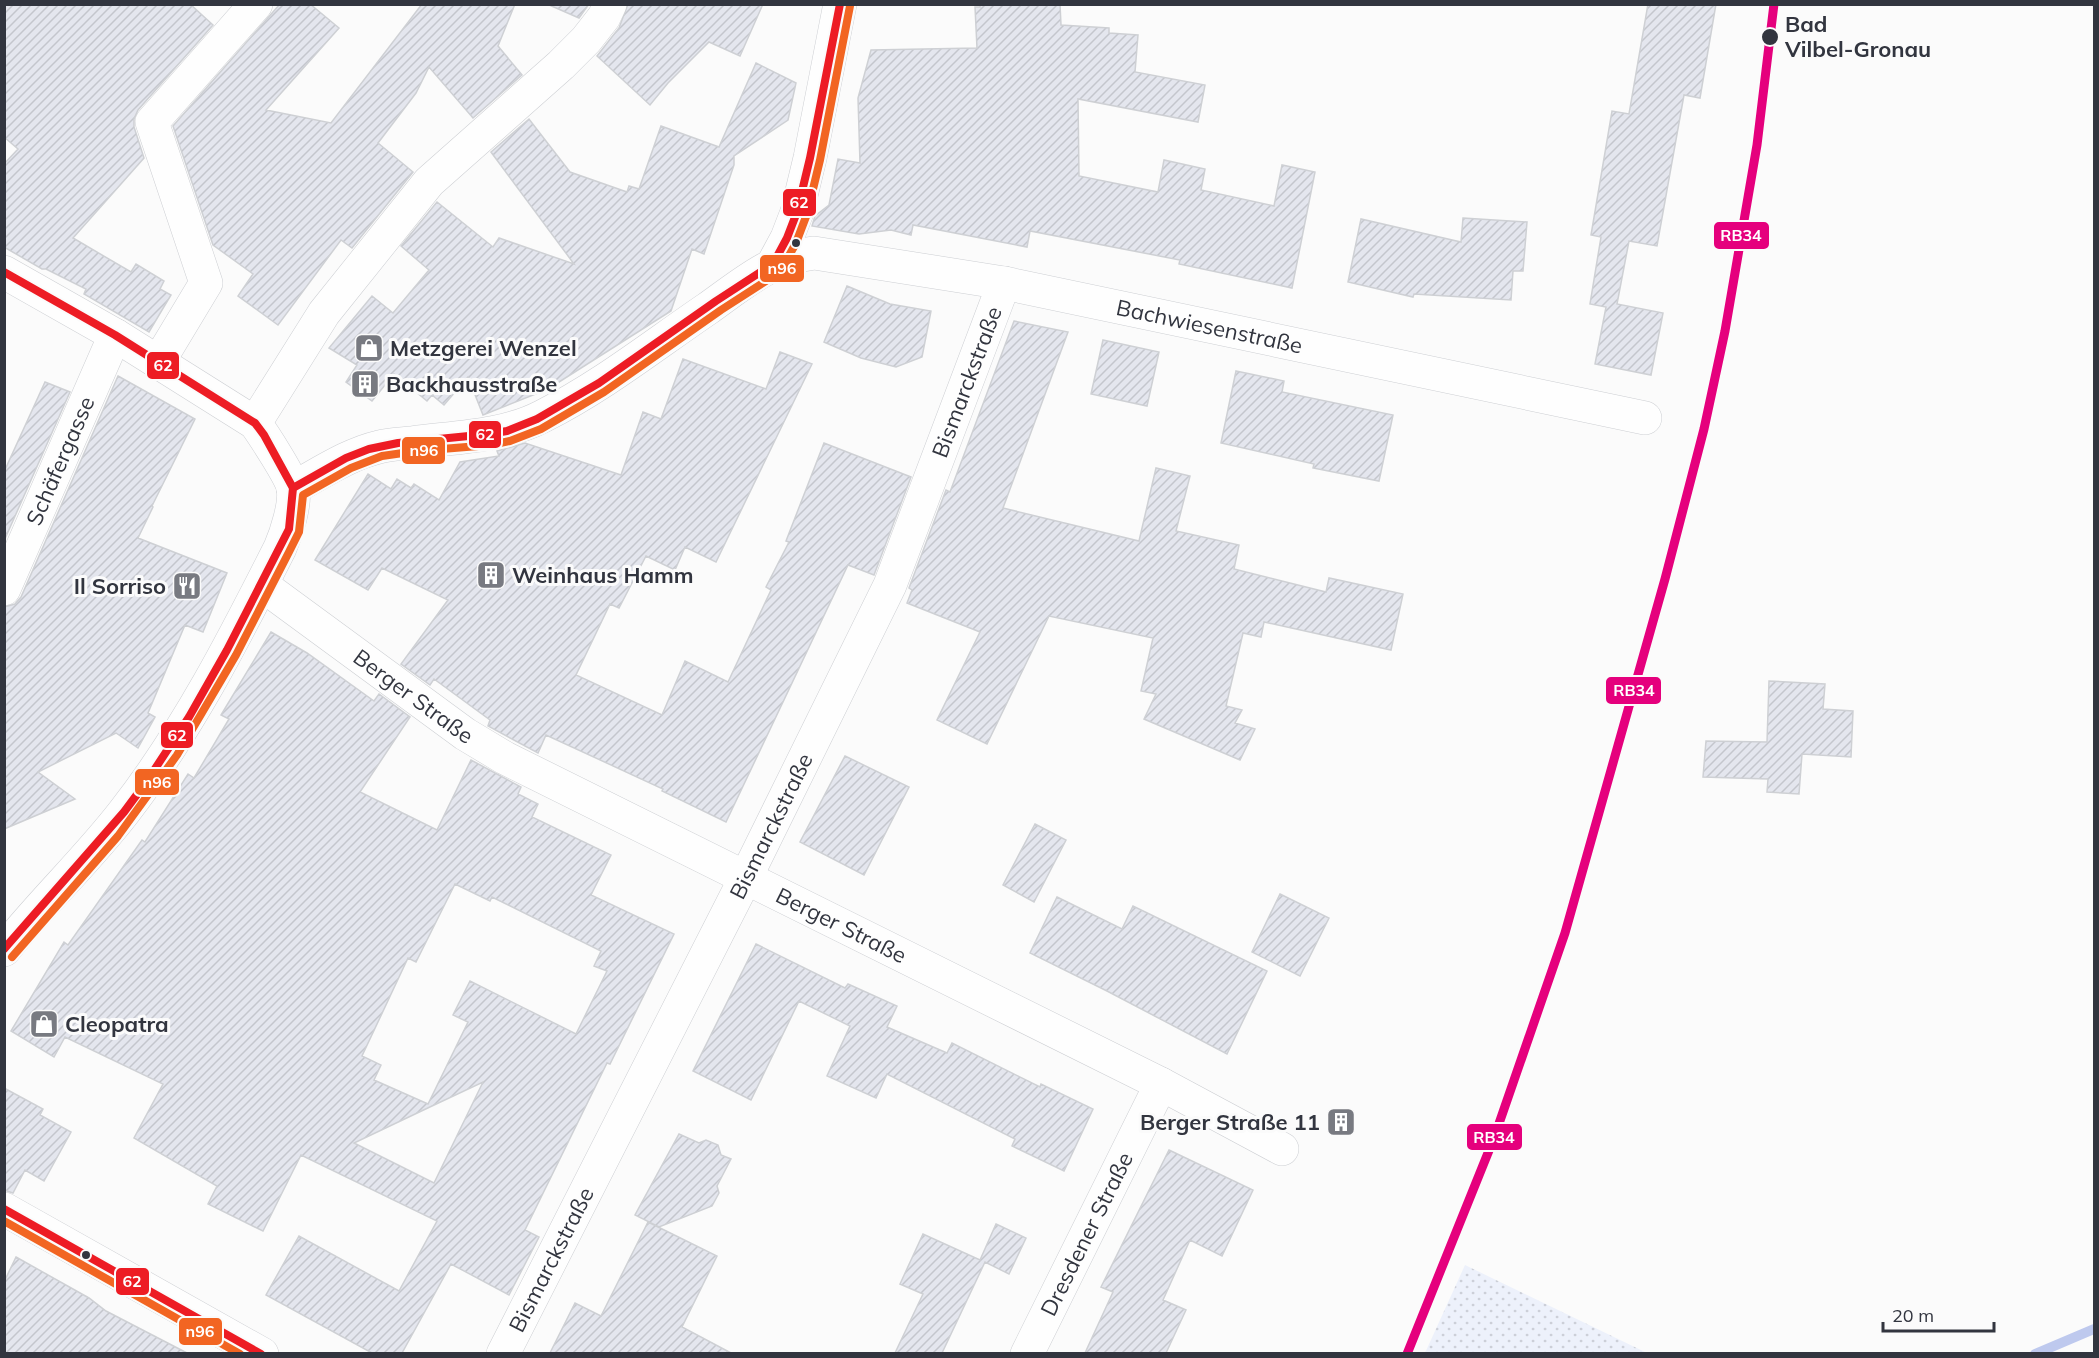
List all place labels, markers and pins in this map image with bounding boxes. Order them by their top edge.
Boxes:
place label: Bad Vilbel-Gronau [1784,10,1931,63]
marker: Bad Vilbel-Gronau [1760,27,1780,47]
unlabelled marker [790,237,802,249]
shop icon: Metzgerei Wenzel [353,332,385,364]
place label: Metzgerei Wenzel [390,334,577,362]
building icon: Backhausstraße [349,368,381,400]
place label: Backhausstraße [386,370,557,398]
building icon: Weinhaus Hamm [475,559,507,591]
place label: Weinhaus Hamm [512,561,694,589]
restaurant icon: Il Sorriso [171,570,203,602]
place label: Il Sorriso [74,572,166,600]
shop icon: Cleopatra [28,1008,60,1040]
place label: Cleopatra [65,1010,169,1038]
building icon: Berger Straße 11 [1325,1106,1357,1138]
place label: Berger Straße 11 [1140,1108,1320,1136]
unlabelled marker [80,1249,92,1261]

